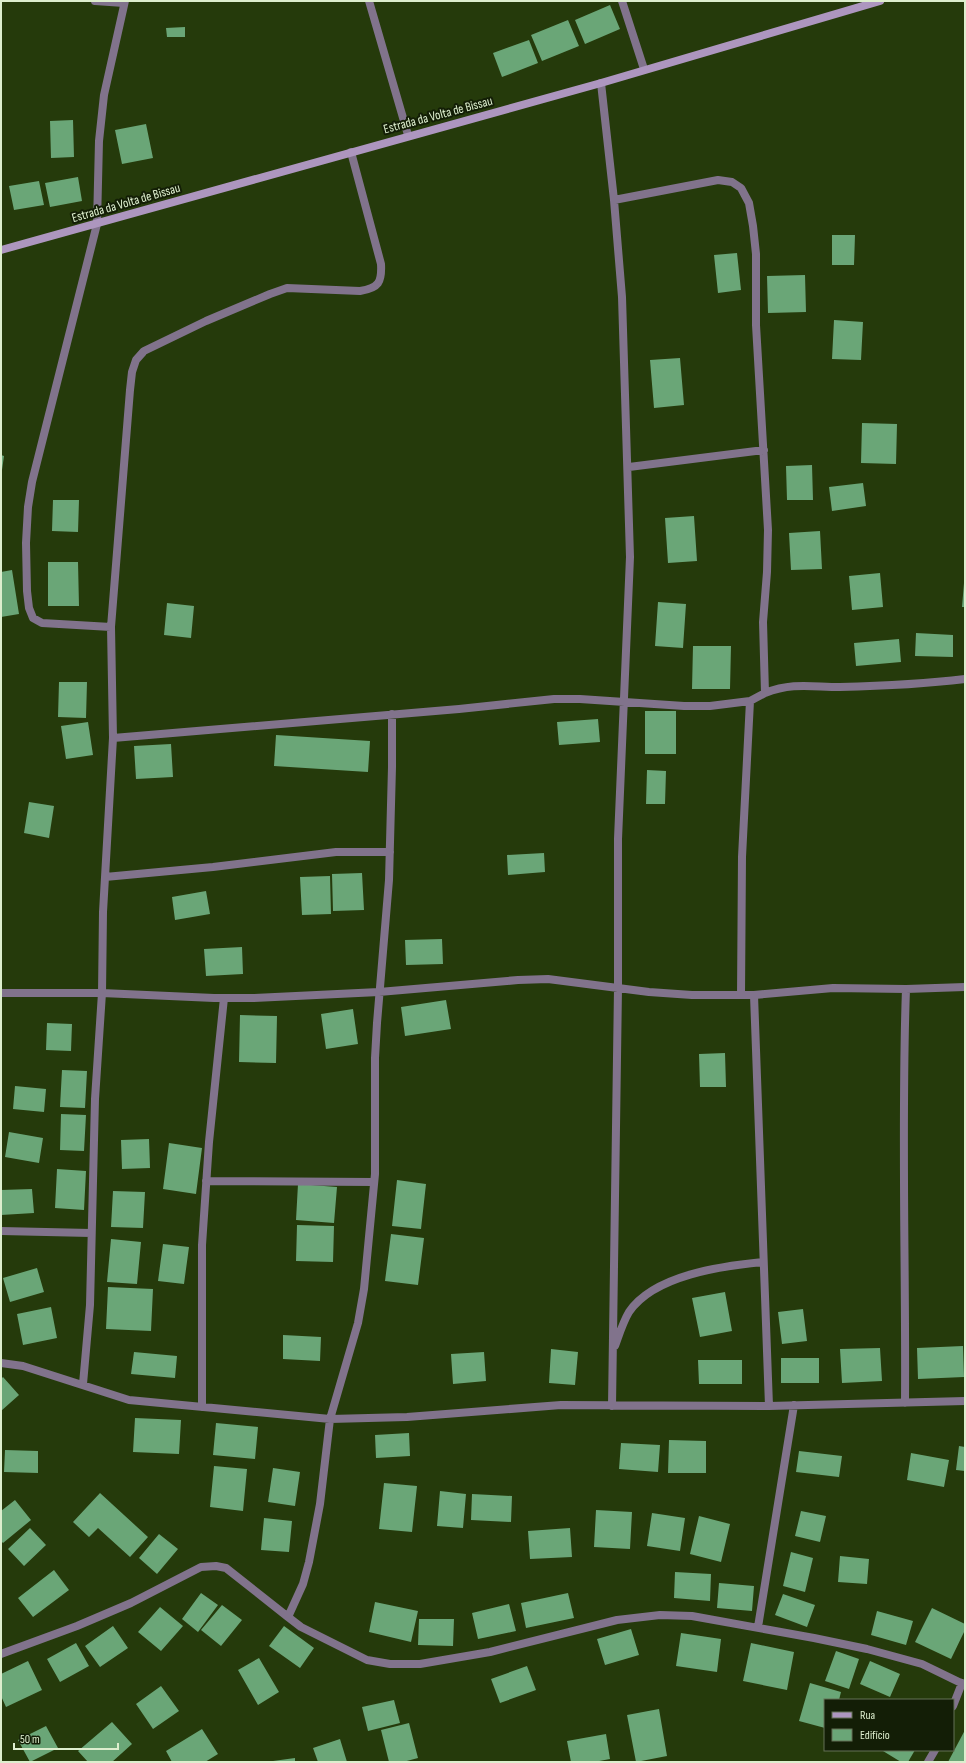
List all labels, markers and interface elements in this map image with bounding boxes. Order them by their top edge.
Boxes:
street label: Estrada da Volta de Bissau [382,93,494,137]
street label: Estrada da Volta de Bissau [70,180,182,226]
legend [824,1699,954,1751]
text: Rua [860,1708,876,1723]
scale bar [14,1725,118,1751]
text: Edifício [860,1728,890,1743]
text: 50 m [20,1732,40,1747]

